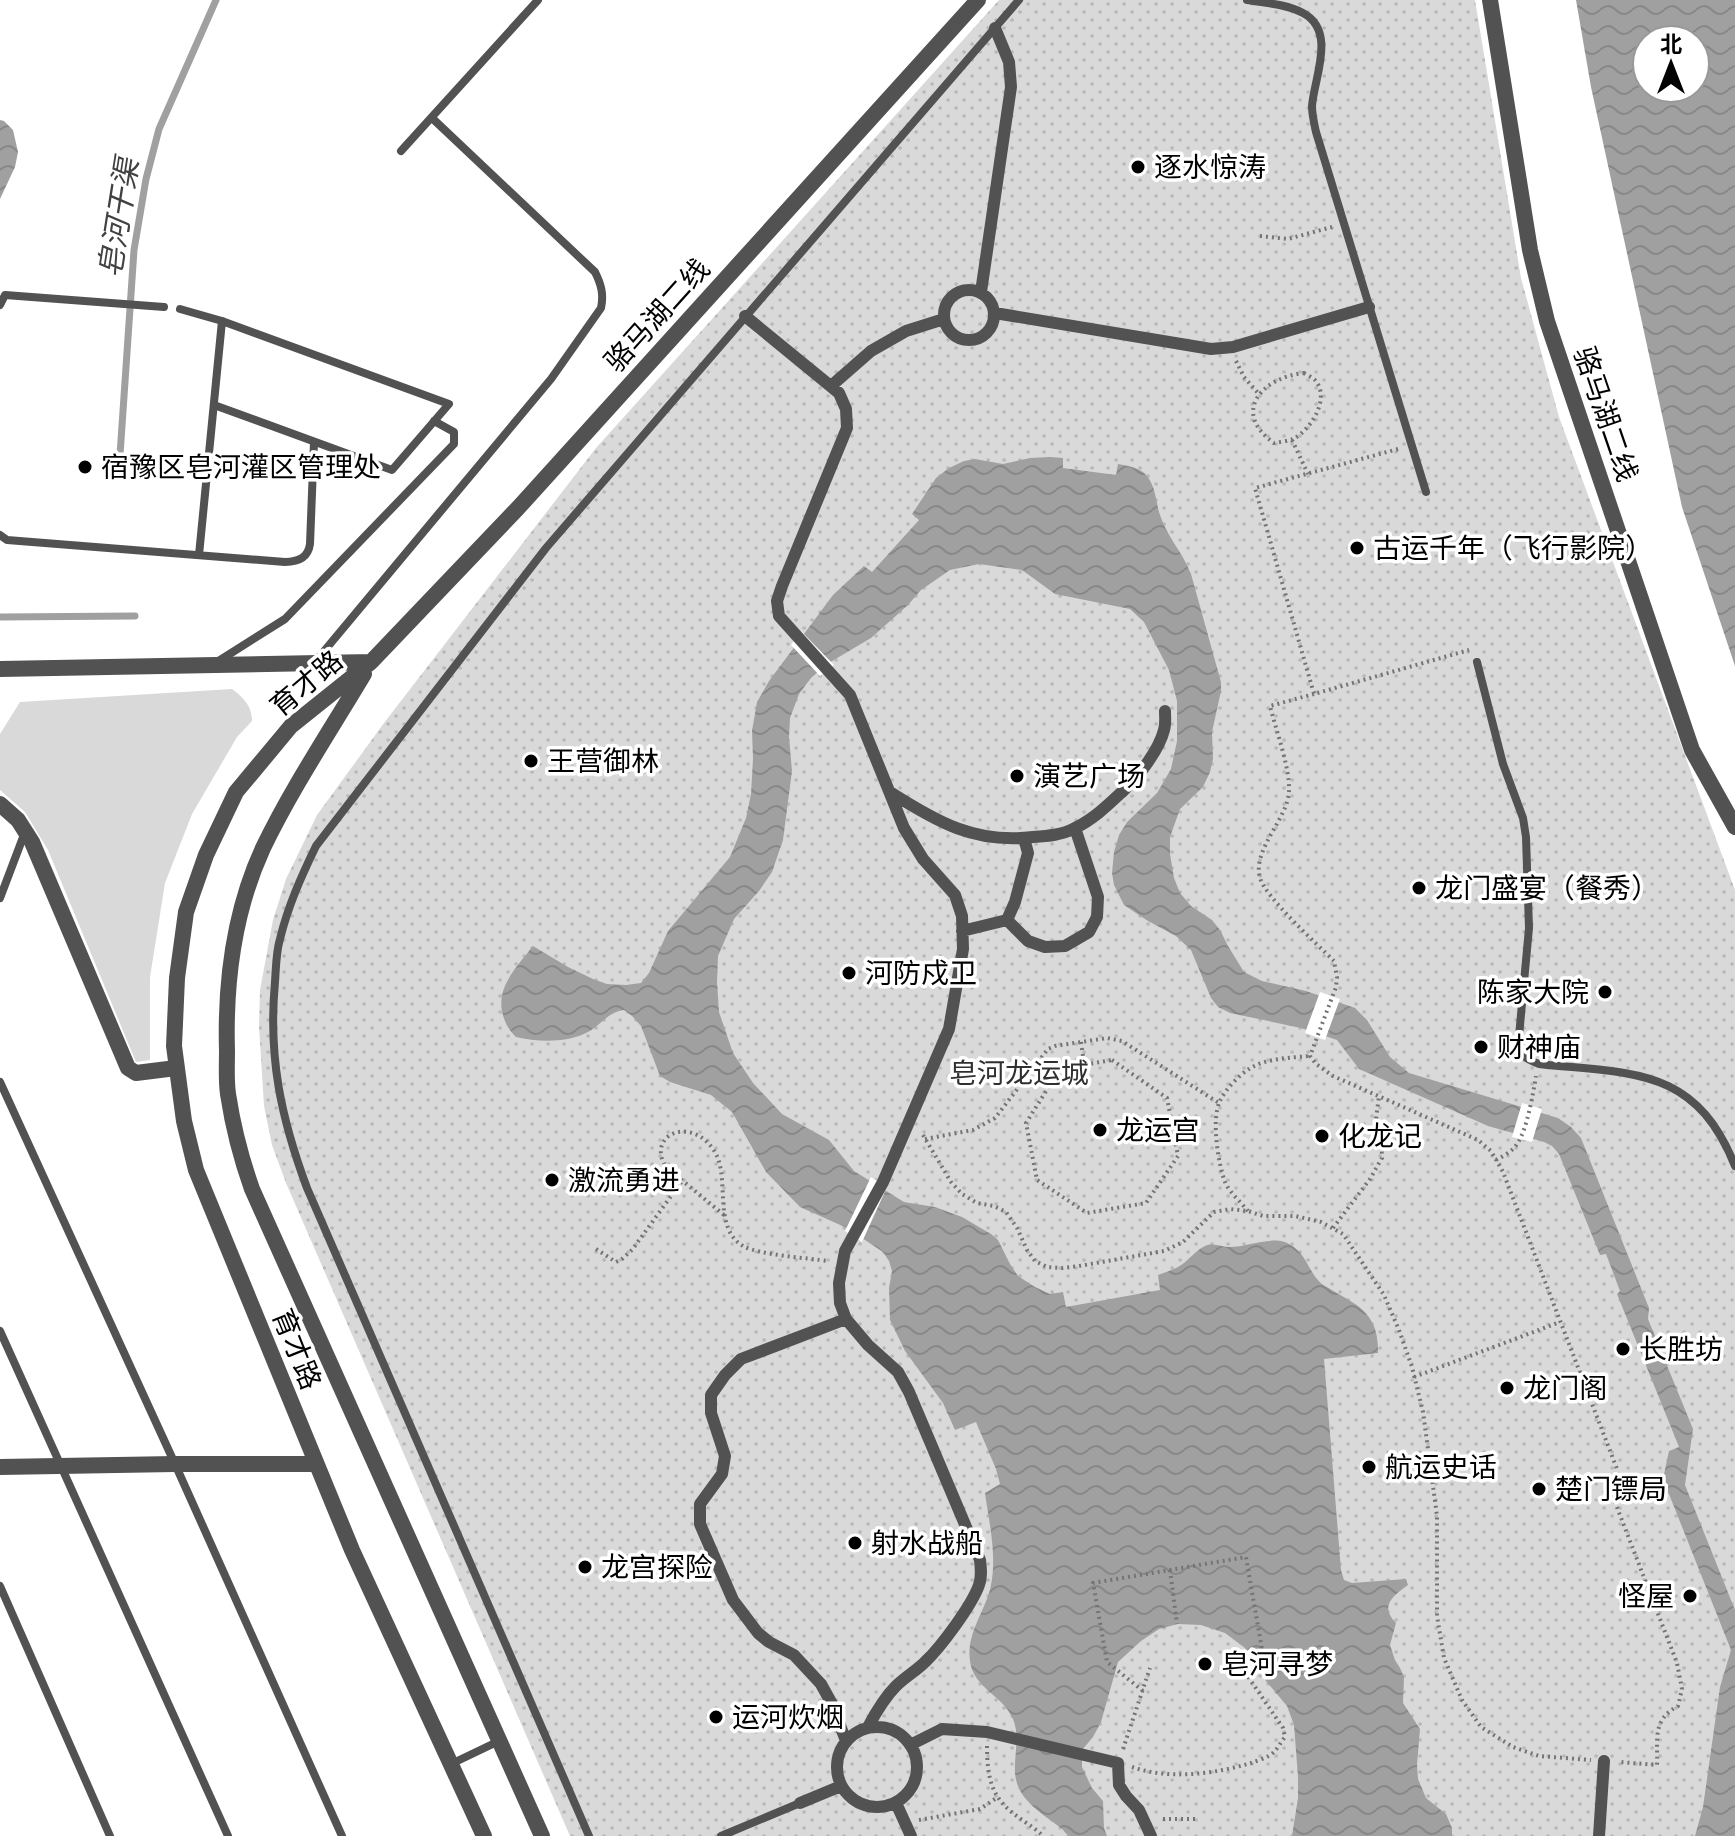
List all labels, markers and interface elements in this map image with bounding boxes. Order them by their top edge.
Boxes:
north arrow [1631,24,1711,104]
text: 北 [1660,30,1682,58]
place label: 逐水惊涛 [1154,148,1266,185]
water label: 皂河干渠 [89,152,147,280]
marker: 逐水惊涛 [1129,158,1147,176]
street label: 骆马湖二线 [596,250,717,379]
street label: 骆马湖二线 [1566,342,1647,486]
place label: 宿豫区皂河灌区管理处 [101,448,381,485]
marker: 宿豫区皂河灌区管理处 [76,458,94,476]
place label: 古运千年（飞行影院） [1373,529,1653,566]
marker: 古运千年（飞行影院） [1348,539,1366,557]
street label: 育才路 [262,641,350,724]
place label: 王营御林 [547,742,659,779]
marker: 王营御林 [522,752,540,770]
place label: 演艺广场 [1033,757,1145,794]
marker: 演艺广场 [1008,767,1026,785]
place label: 龙门盛宴（餐秀） [1435,869,1659,906]
marker: 龙门盛宴（餐秀） [1410,879,1428,897]
place label: 河防戍卫 [865,954,977,991]
marker: 河防戍卫 [840,964,858,982]
place label: 陈家大院 [1477,973,1589,1010]
marker: 陈家大院 [1596,983,1614,1001]
place label: 财神庙 [1497,1028,1581,1065]
marker: 财神庙 [1472,1038,1490,1056]
park label: 皂河龙运城 [949,1054,1089,1091]
place label: 龙运宫 [1116,1111,1200,1148]
place label: 化龙记 [1338,1117,1422,1154]
marker: 龙运宫 [1091,1121,1109,1139]
marker: 化龙记 [1313,1127,1331,1145]
place label: 激流勇进 [568,1161,680,1198]
marker: 激流勇进 [543,1171,561,1189]
street label: 育才路 [265,1303,330,1395]
place label: 长胜坊 [1639,1330,1723,1367]
marker: 长胜坊 [1614,1340,1632,1358]
place label: 龙门阁 [1523,1369,1607,1406]
marker: 龙门阁 [1498,1379,1516,1397]
place label: 航运史话 [1385,1448,1497,1485]
marker: 航运史话 [1360,1458,1378,1476]
place label: 楚门镖局 [1555,1470,1667,1507]
marker: 楚门镖局 [1530,1480,1548,1498]
place label: 射水战船 [871,1524,983,1561]
marker: 射水战船 [846,1534,864,1552]
place label: 龙宫探险 [601,1548,713,1585]
marker: 龙宫探险 [576,1558,594,1576]
place label: 怪屋 [1618,1577,1674,1614]
marker: 怪屋 [1681,1587,1699,1605]
place label: 皂河寻梦 [1221,1645,1333,1682]
marker: 皂河寻梦 [1196,1655,1214,1673]
place label: 运河炊烟 [732,1698,844,1735]
marker: 运河炊烟 [707,1708,725,1726]

